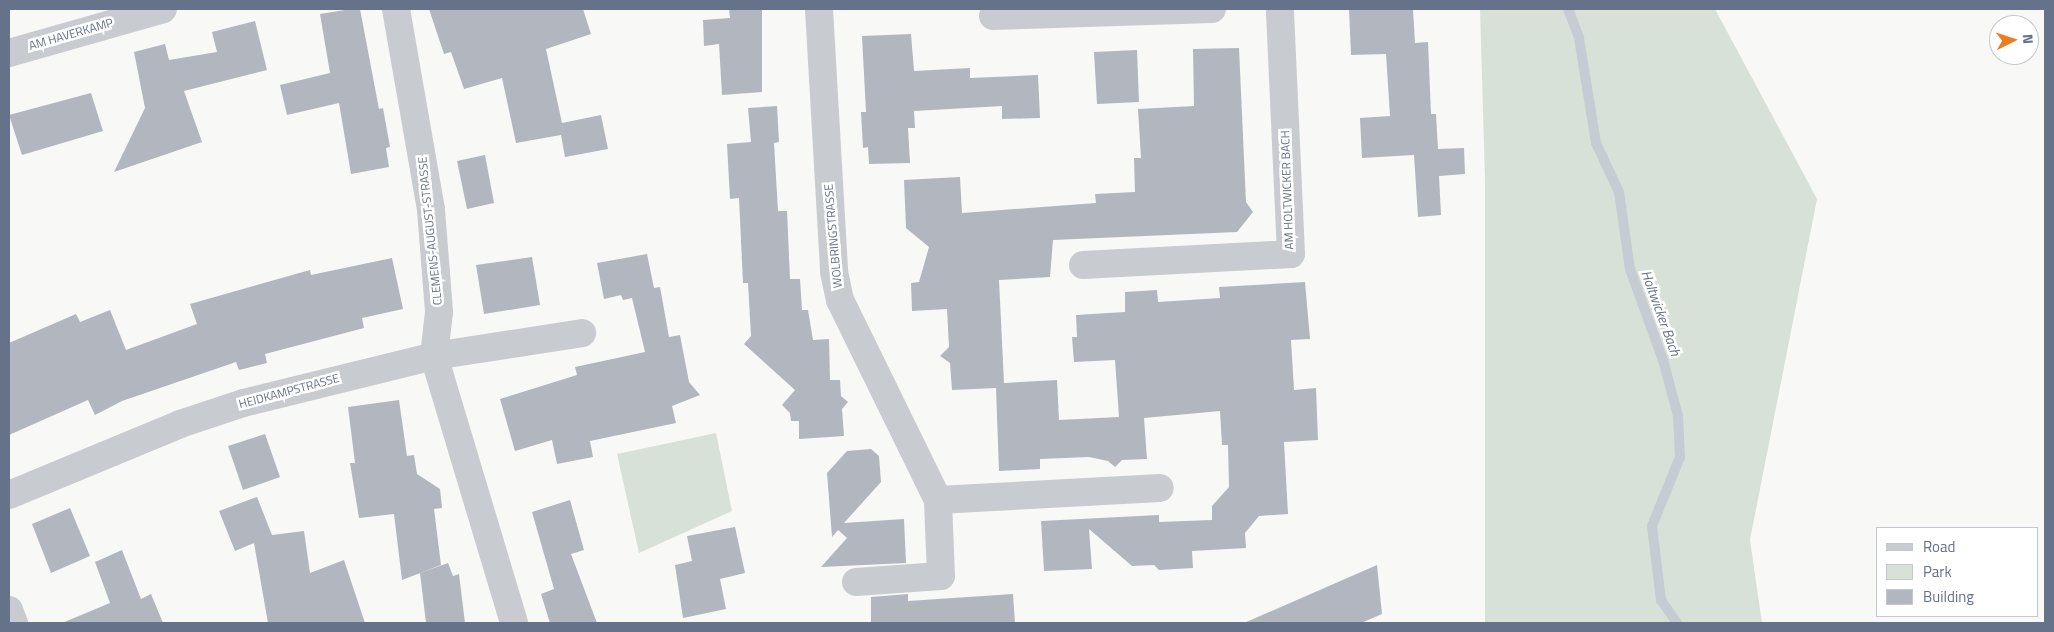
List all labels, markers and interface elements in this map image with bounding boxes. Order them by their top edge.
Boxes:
street label: AM HAVERKAMP [27,15,115,53]
north arrow [1989,15,2039,65]
text: N [2018,33,2039,45]
street label: AM HOLTWICKER BACH [1278,130,1296,250]
street label: CLEMENS-AUGUST-STRASSE [415,156,445,306]
street label: WOLBRINGSTRASSE [821,183,845,289]
water label: Holtwicker Bach [1638,268,1684,358]
street label: HEIDKAMPSTRASSE [237,371,341,411]
legend [1876,527,2039,617]
text: Road [1923,535,1955,558]
text: Park [1923,560,1952,583]
text: Building [1923,585,1974,608]

